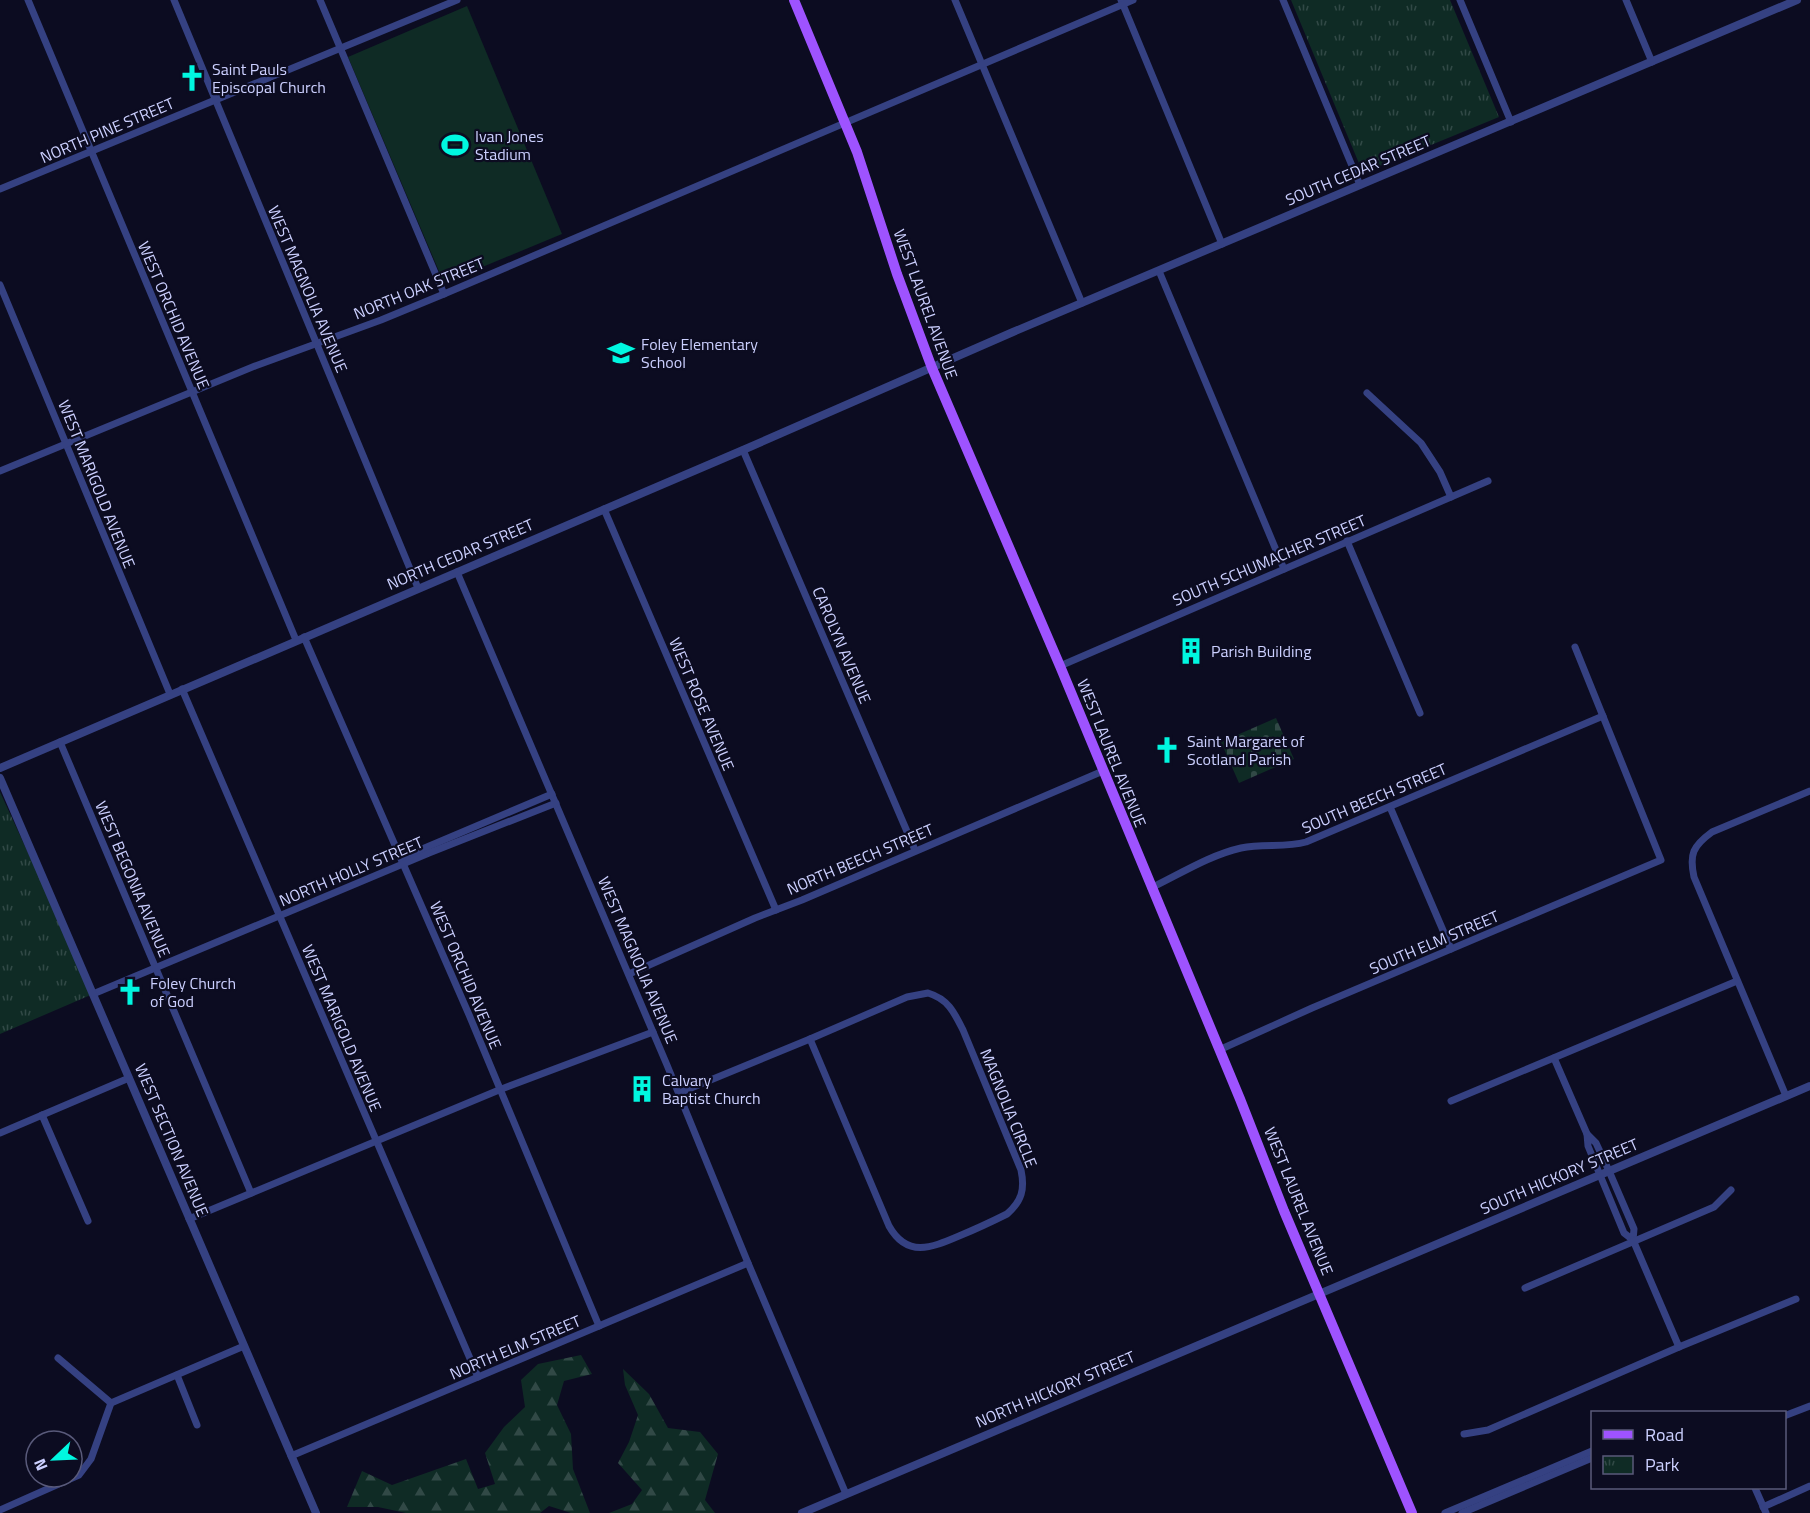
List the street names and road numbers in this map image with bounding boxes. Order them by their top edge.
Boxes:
street label: NORTH PINE STREET [36,91,178,169]
street label: SOUTH CEDAR STREET [1282,128,1435,212]
street label: WEST MAGNOLIA AVENUE [262,202,354,376]
street label: WEST LAUREL AVENUE [888,226,964,383]
street label: WEST ORCHID AVENUE [132,237,216,393]
street label: NORTH OAK STREET [350,251,489,325]
street label: WEST MARIGOLD AVENUE [52,396,142,572]
street label: SOUTH SCHUMACHER STREET [1168,508,1370,612]
street label: NORTH CEDAR STREET [383,512,538,596]
street label: CAROLYN AVENUE [807,583,878,707]
street label: WEST ROSE AVENUE [663,634,741,774]
street label: WEST LAUREL AVENUE [1071,675,1153,831]
street label: SOUTH BEECH STREET [1298,756,1451,839]
street label: WEST BEGONIA AVENUE [89,797,177,961]
street label: NORTH BEECH STREET [783,817,938,901]
street label: NORTH HOLLY STREET [275,830,427,912]
street label: WEST MAGNOLIA AVENUE [592,873,684,1047]
street label: WEST ORCHID AVENUE [424,897,508,1053]
street label: SOUTH ELM STREET [1365,904,1503,980]
street label: WEST MARIGOLD AVENUE [296,941,388,1115]
street label: MAGNOLIA CIRCLE [974,1045,1044,1171]
street label: WEST SECTION AVENUE [129,1060,215,1220]
street label: WEST LAUREL AVENUE [1258,1123,1340,1279]
street label: SOUTH HICKORY STREET [1476,1132,1642,1220]
street label: NORTH ELM STREET [446,1308,585,1385]
street label: NORTH HICKORY STREET [971,1344,1139,1434]

